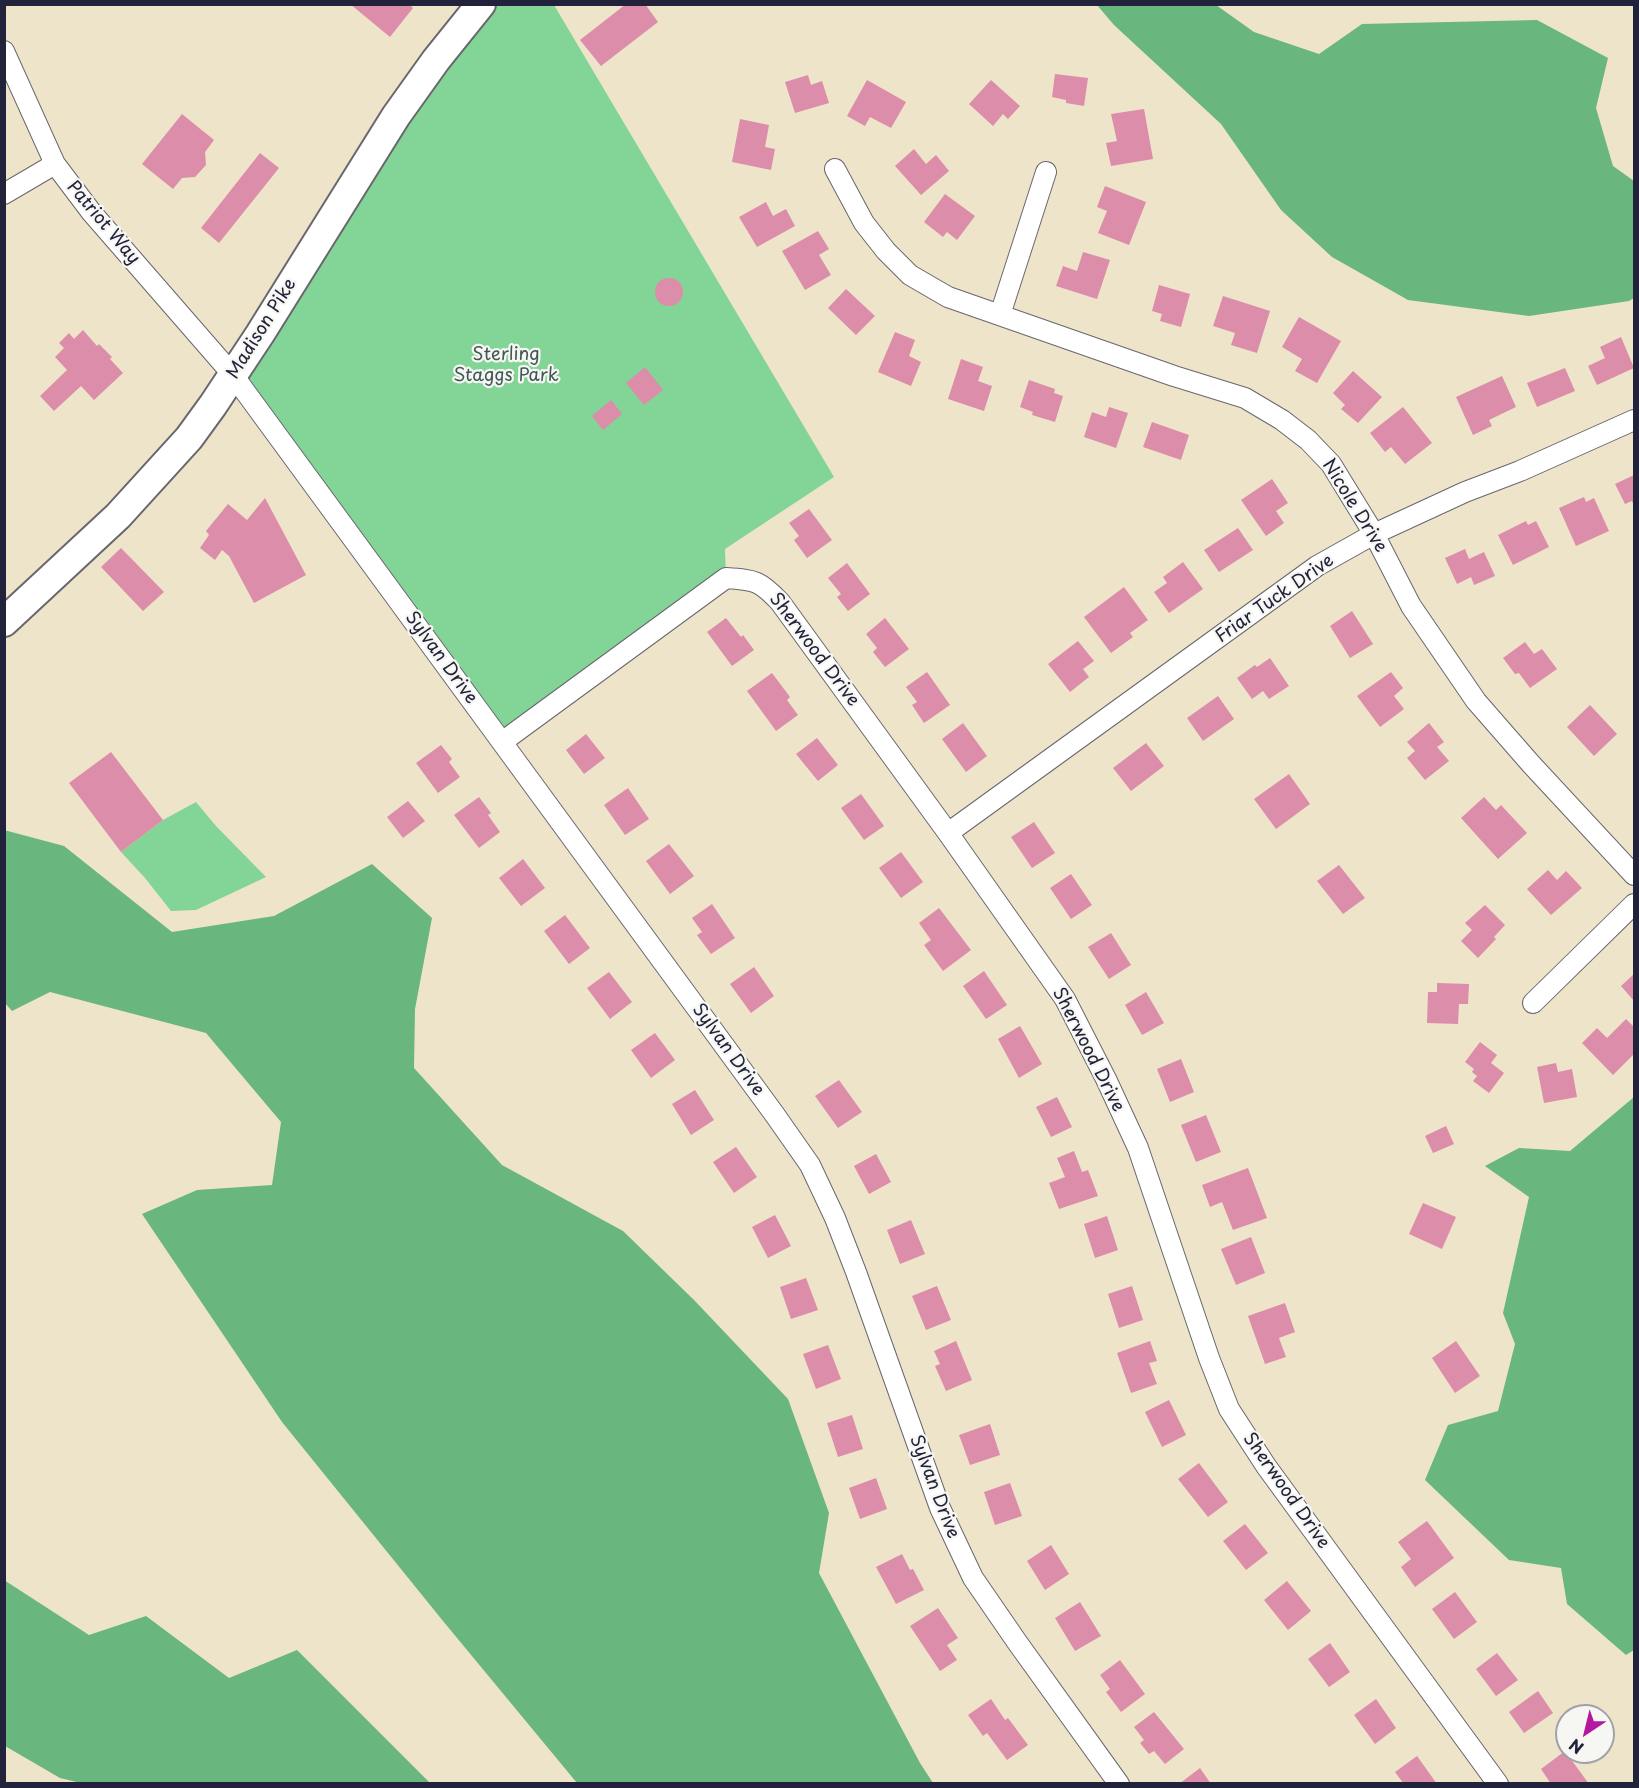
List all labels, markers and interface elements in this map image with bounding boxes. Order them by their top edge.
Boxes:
street label: Patriot Way [62,177,144,269]
street label: Madison Pike [223,275,301,383]
park label: Sterling Staggs Park [453,344,559,386]
street label: Nicole Drive [1317,455,1391,557]
street label: Friar Tuck Drive [1212,550,1338,648]
street label: Sherwood Drive [764,589,864,711]
street label: Sylvan Drive [400,608,482,708]
street label: Sherwood Drive [1047,984,1129,1116]
street label: Sylvan Drive [687,1000,769,1100]
street label: Sherwood Drive [1238,1429,1334,1553]
street label: Sylvan Drive [904,1432,964,1542]
north arrow [1555,1704,1615,1764]
text: N [1564,1734,1588,1761]

